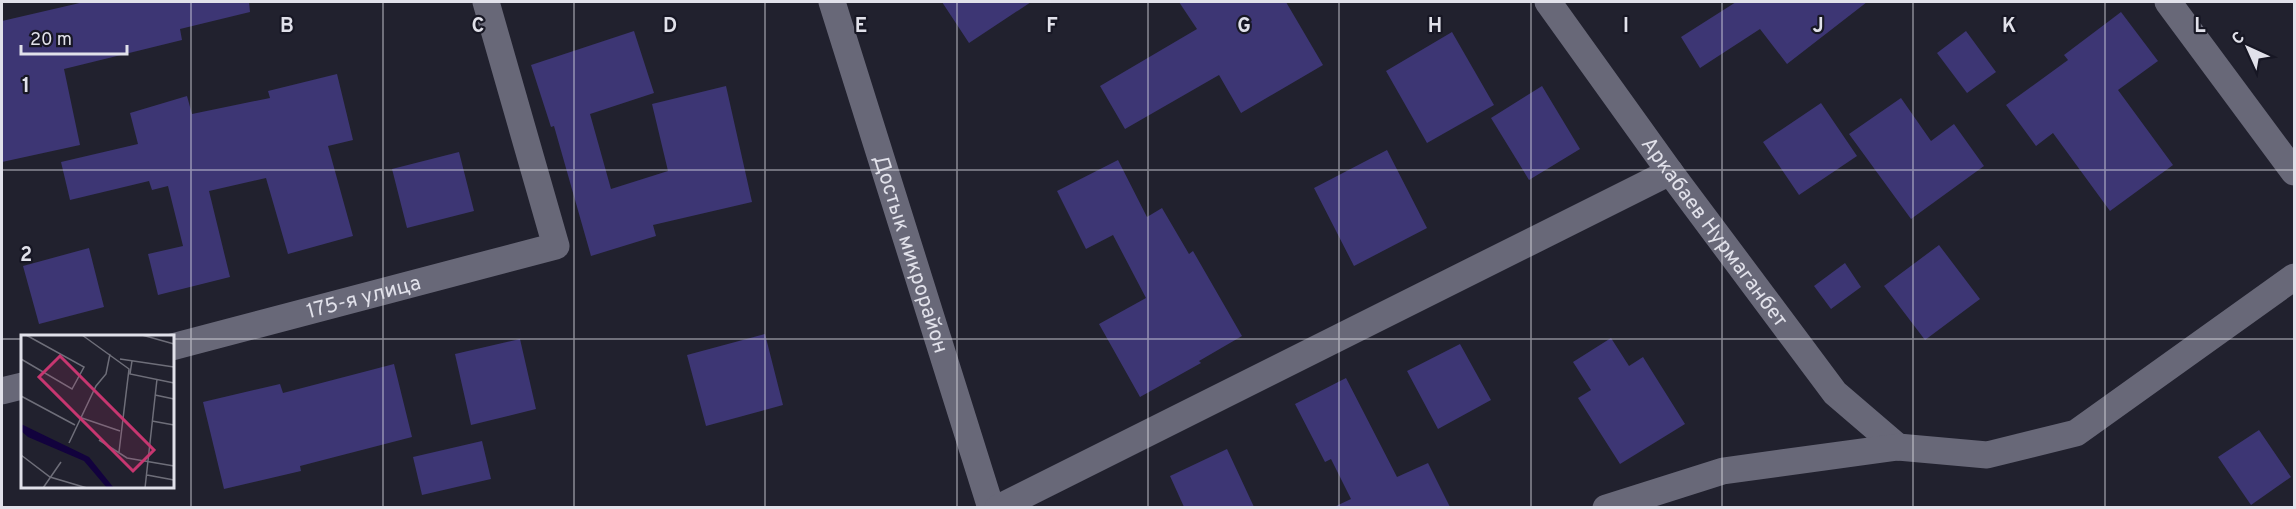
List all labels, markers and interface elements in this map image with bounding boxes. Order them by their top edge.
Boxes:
text: B [280,14,294,40]
text: C [472,14,484,40]
text: D [663,14,677,40]
text: E [855,14,867,40]
text: F [1046,14,1058,40]
text: G [1237,14,1251,40]
text: H [1428,14,1442,40]
text: I [1623,14,1629,40]
text: J [1812,14,1824,40]
text: K [2002,14,2016,40]
text: L [2194,14,2206,40]
scale bar [21,18,128,56]
north arrow [2218,18,2278,78]
text: С [2228,28,2249,49]
text: 20 m [30,29,72,52]
text: 1 [22,74,30,100]
street label: Аркабаев Нурмаганбет [1634,132,1793,333]
street label: Достык микрорайон [866,152,954,357]
text: 2 [20,243,32,269]
street label: 175-я улица [304,270,424,326]
inset map [21,335,174,488]

